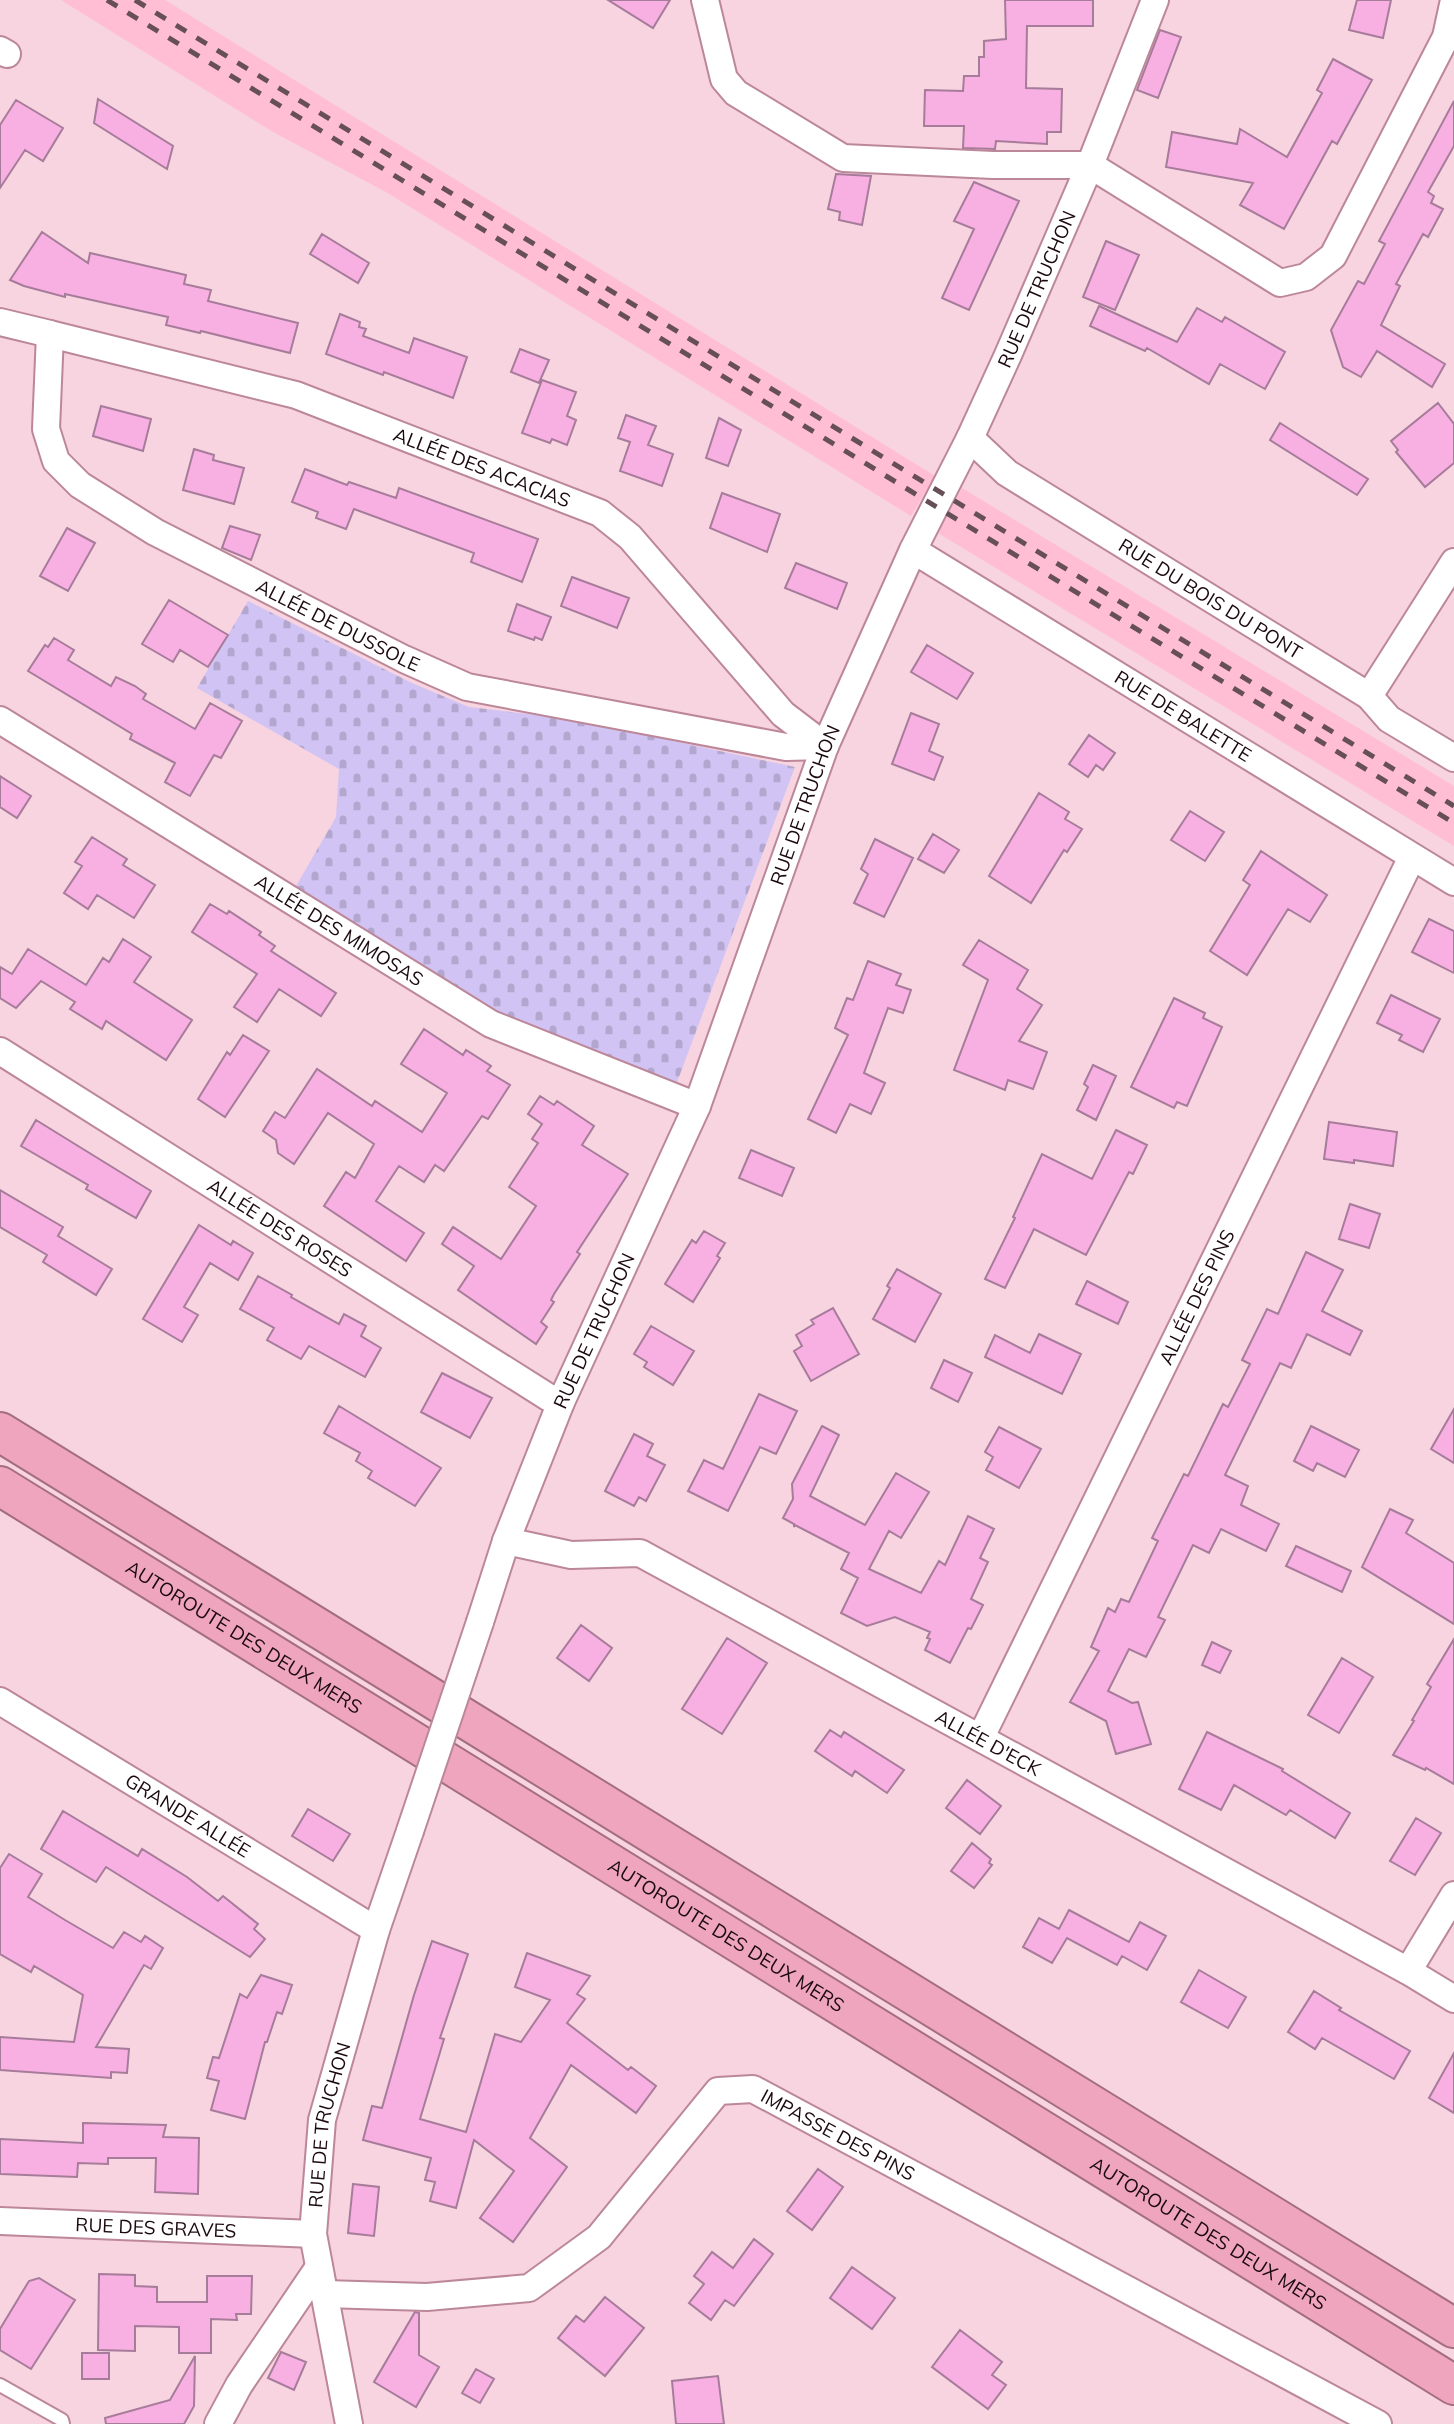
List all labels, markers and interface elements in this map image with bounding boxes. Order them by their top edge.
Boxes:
street label: RUE DE TRUCHON [992,207,1081,371]
street label: ALLÉE DES ACACIAS [390,422,574,512]
street label: RUE DU BOIS DU PONT [1114,533,1307,664]
street label: ALLÉE DE DUSSOLE [252,574,424,677]
street label: RUE DE BALETTE [1110,665,1256,767]
street label: RUE DE TRUCHON [765,721,845,888]
street label: ALLÉE DES MIMOSAS [251,869,428,991]
street label: ALLÉE DES ROSES [203,1173,357,1282]
street label: ALLÉE DES PINS [1153,1225,1240,1368]
street label: RUE DE TRUCHON [548,1249,640,1412]
street label: AUTOROUTE DES DEUX MERS [122,1555,367,1719]
street label: ALLÉE D'ECK [931,1704,1046,1781]
street label: GRANDE ALLÉE [121,1768,255,1863]
street label: AUTOROUTE DES DEUX MERS [604,1853,849,2017]
street label: RUE DE TRUCHON [303,2039,356,2209]
street label: IMPASSE DES PINS [757,2084,919,2186]
street label: AUTOROUTE DES DEUX MERS [1086,2151,1331,2315]
street label: RUE DES GRAVES [75,2212,237,2243]

